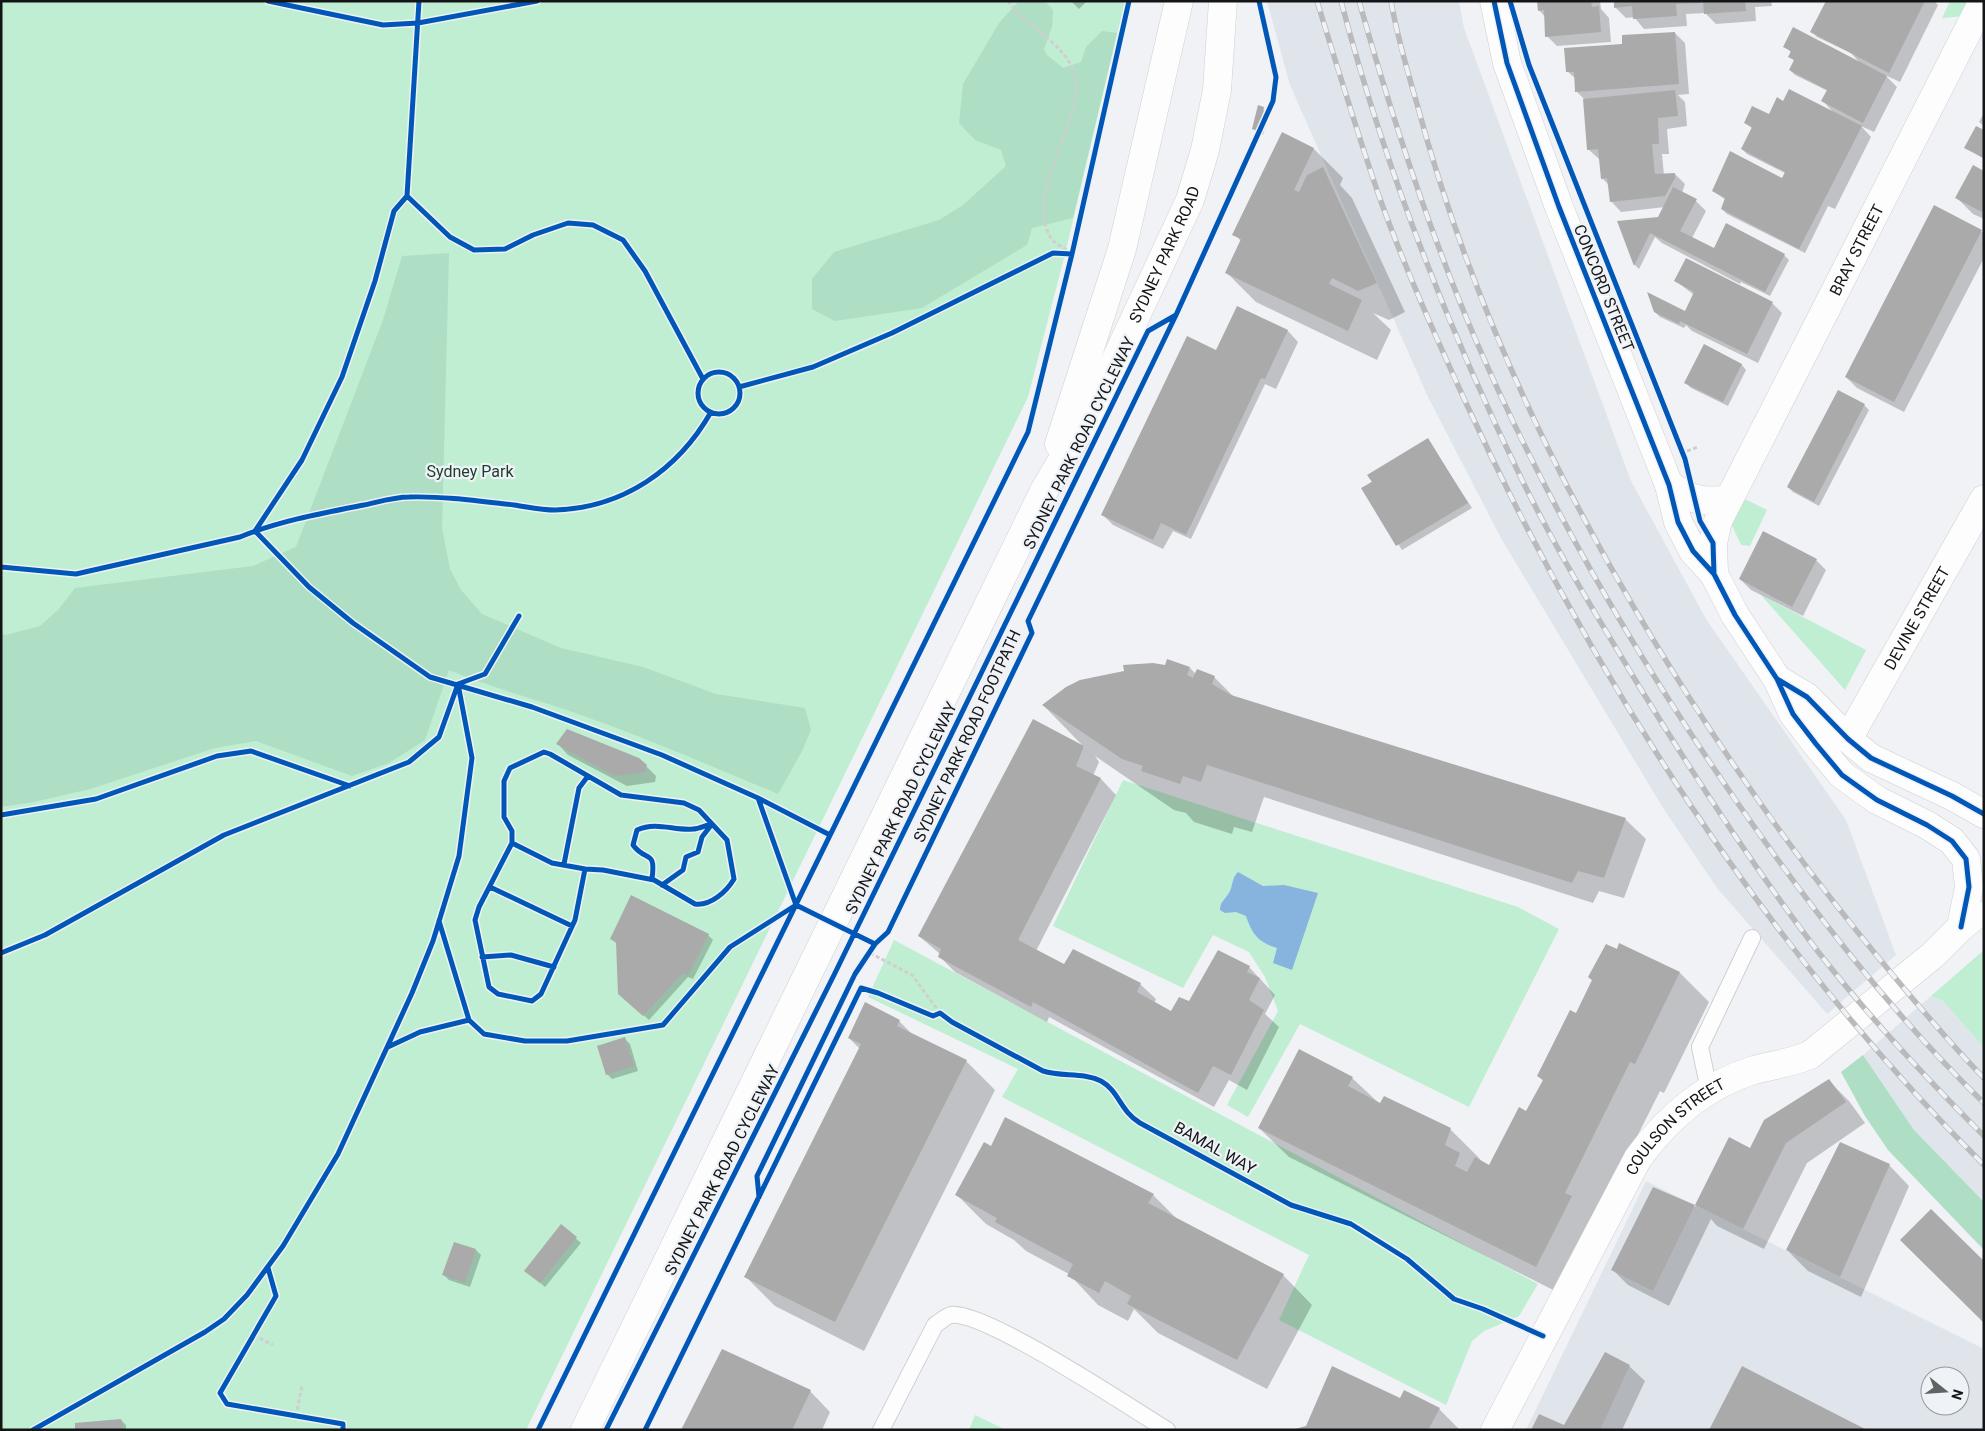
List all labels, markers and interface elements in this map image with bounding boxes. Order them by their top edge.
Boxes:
street label: SYDNEY PARK ROAD [1125,184,1203,326]
street label: BRAY STREET [1825,201,1888,299]
street label: CONCORD STREET [1570,222,1638,355]
street label: SYDNEY PARK ROAD CYCLEWAY [1019,333,1139,552]
park label: Sydney Park [427,462,514,481]
street label: DEVINE STREET [1880,563,1953,673]
street label: SYDNEY PARK ROAD FOOTPATH [909,627,1025,845]
street label: SYDNEY PARK ROAD CYCLEWAY [841,698,961,917]
street label: SYDNEY PARK ROAD CYCLEWAY [660,1061,784,1278]
street label: COULSON STREET [1621,1074,1728,1178]
street label: BAMAL WAY [1171,1118,1260,1178]
north arrow [1920,1366,1970,1416]
text: N [1948,1388,1967,1402]

